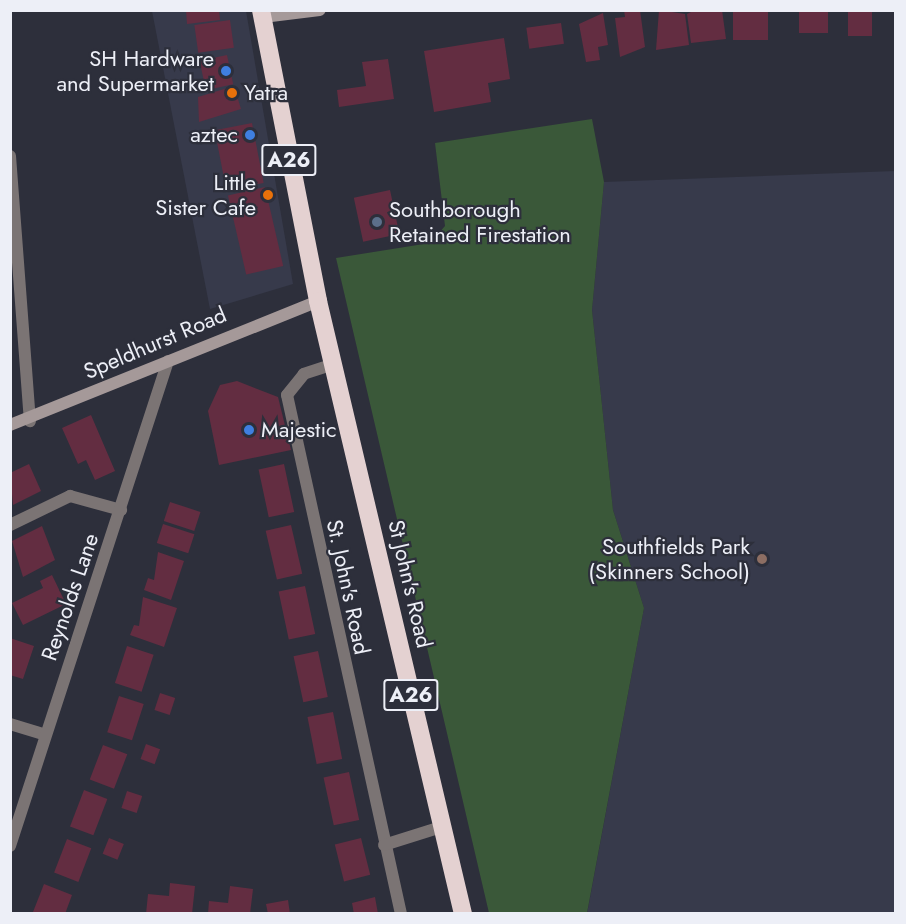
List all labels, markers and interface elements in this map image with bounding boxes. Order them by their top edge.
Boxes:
place label: SH Hardware and Supermarket [56,45,214,96]
marker: SH Hardware and Supermarket [219,64,233,78]
place label: Yatra [244,80,288,106]
marker: Yatra [225,86,239,100]
place label: aztec [190,122,238,148]
marker: aztec [243,128,257,142]
road number: A26 [260,142,318,178]
place label: Little Sister Cafe [155,169,256,220]
marker: Little Sister Cafe [261,188,275,202]
place label: Southborough Retained Firestation [389,196,571,248]
marker: Southborough Retained Firestation [370,215,384,229]
street label: Speldhurst Road [80,301,230,385]
place label: Majestic [261,417,337,443]
marker: Majestic [242,423,256,437]
street label: St. John's Road [321,517,375,657]
street label: St John's Road [382,517,438,651]
street label: Reynolds Lane [36,530,104,664]
place label: Southfields Park (Skinners School) [588,533,750,584]
marker: Southfields Park (Skinners School) [755,552,769,566]
road number: A26 [382,677,440,713]

